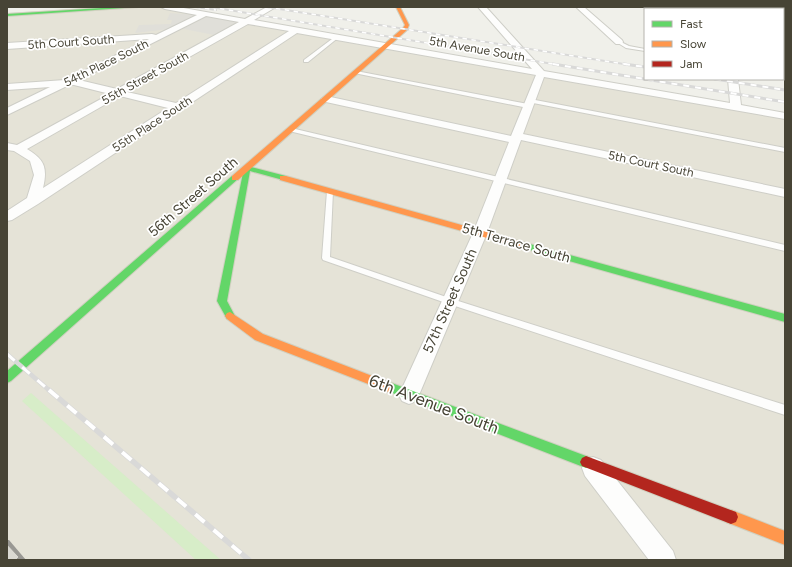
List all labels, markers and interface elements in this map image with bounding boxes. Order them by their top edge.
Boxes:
legend [644,8,784,80]
text: Fast [680,17,703,31]
street label: 5th Court South [27,32,115,52]
street label: 5th Avenue South [428,34,526,64]
street label: 54th Place South [61,36,151,90]
text: Slow [680,37,707,51]
street label: 55th Street South [99,48,191,108]
text: Jam [680,57,703,71]
street label: 55th Place South [110,93,195,155]
street label: 5th Court South [607,148,695,180]
street label: 56th Street South [145,153,241,240]
street label: 5th Terrace South [460,219,572,267]
street label: 57th Street South [419,246,481,356]
street label: 6th Avenue South [366,370,502,438]

